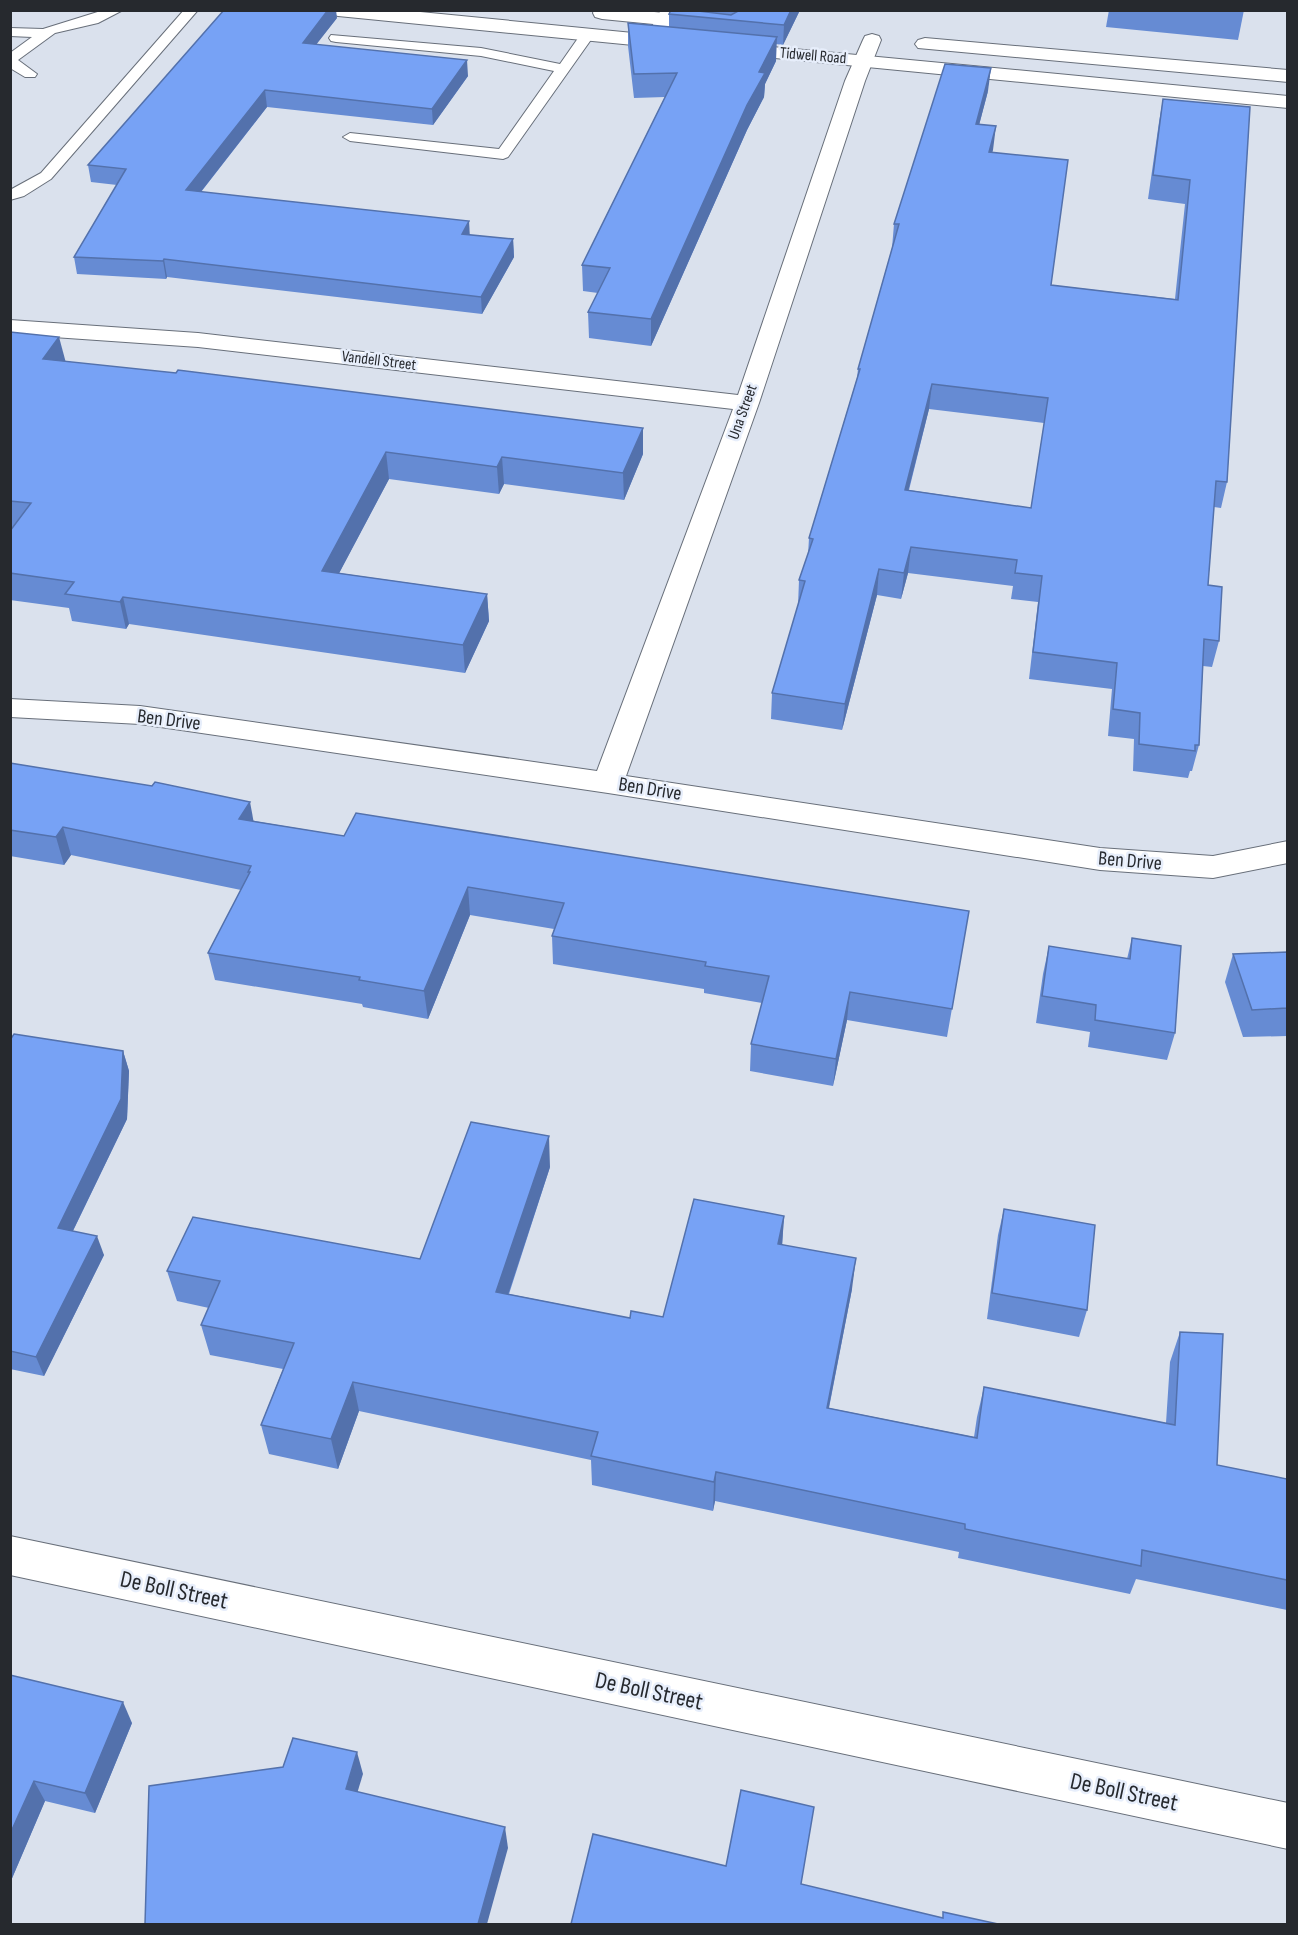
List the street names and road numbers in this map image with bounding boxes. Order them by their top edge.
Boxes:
street label: Tidwell Road [779,44,847,68]
street label: Vandell Street [341,347,418,375]
street label: Una Street [724,382,762,442]
street label: Ben Drive [136,704,202,736]
street label: Ben Drive [617,772,683,806]
street label: Ben Drive [1097,846,1163,876]
street label: De Boll Street [118,1564,230,1616]
street label: De Boll Street [593,1665,705,1717]
street label: De Boll Street [1068,1766,1180,1818]

